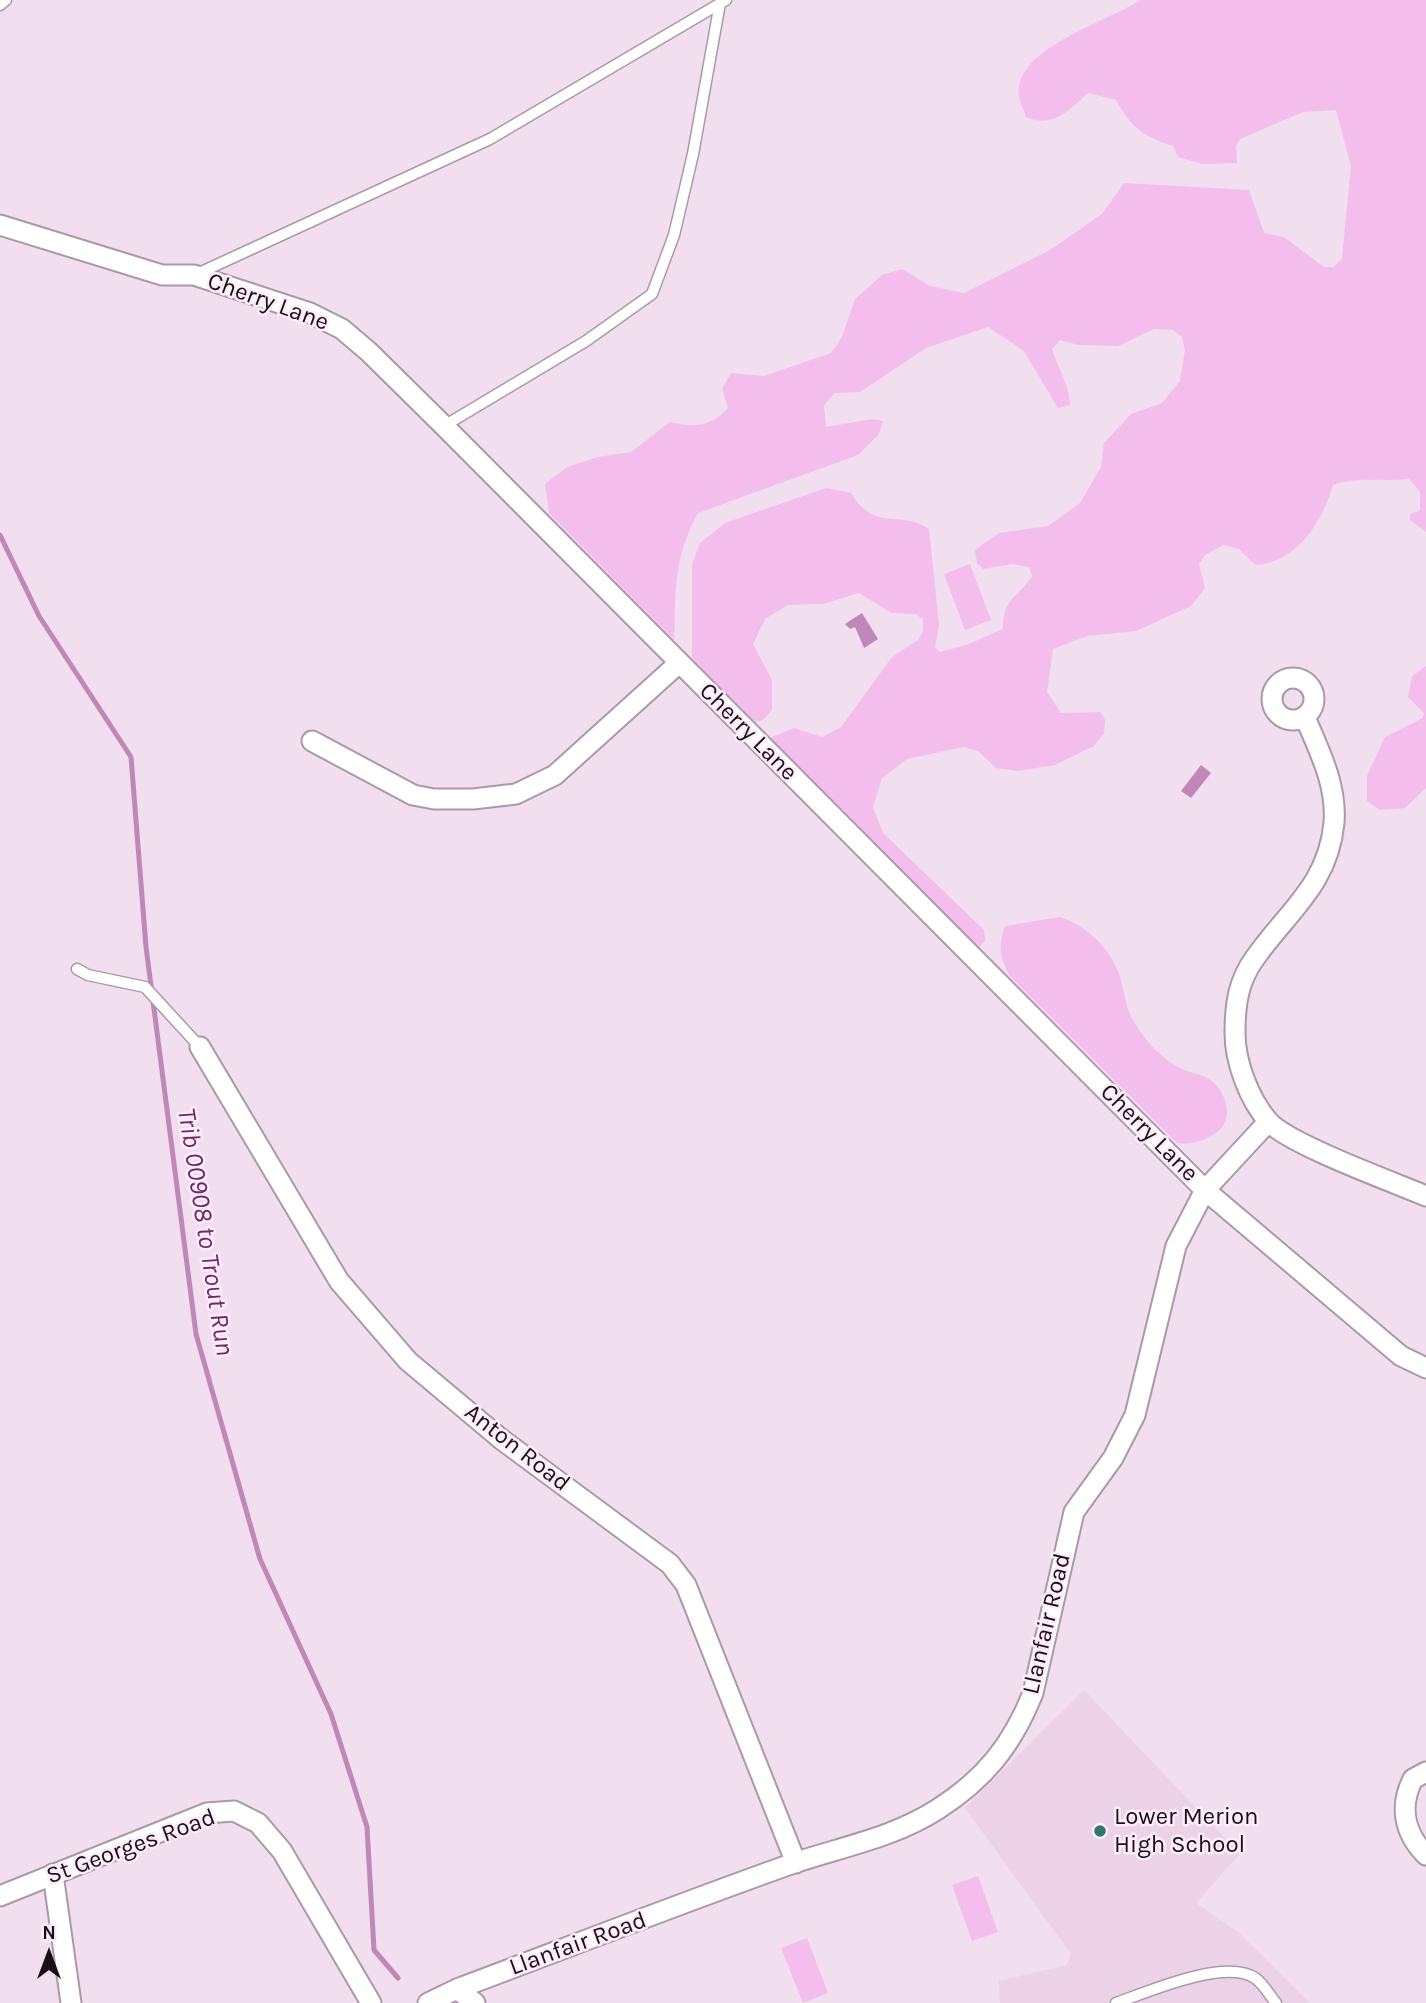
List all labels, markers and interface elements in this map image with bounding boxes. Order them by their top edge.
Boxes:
street label: Cherry Lane [203,267,333,337]
street label: Cherry Lane [693,677,803,787]
street label: Cherry Lane [1094,1078,1204,1188]
water label: Trib 00908 to Trout Run [170,1106,240,1358]
street label: Anton Road [459,1398,575,1498]
street label: Llanfair Road [1017,1551,1077,1697]
street label: St Georges Road [43,1803,219,1891]
place label: Lower Merion High School [1114,1803,1259,1859]
marker: Lower Merion High School [1092,1823,1108,1839]
street label: Llanfair Road [505,1906,651,1982]
north arrow [14,1919,84,1989]
text: N [42,1922,56,1944]

